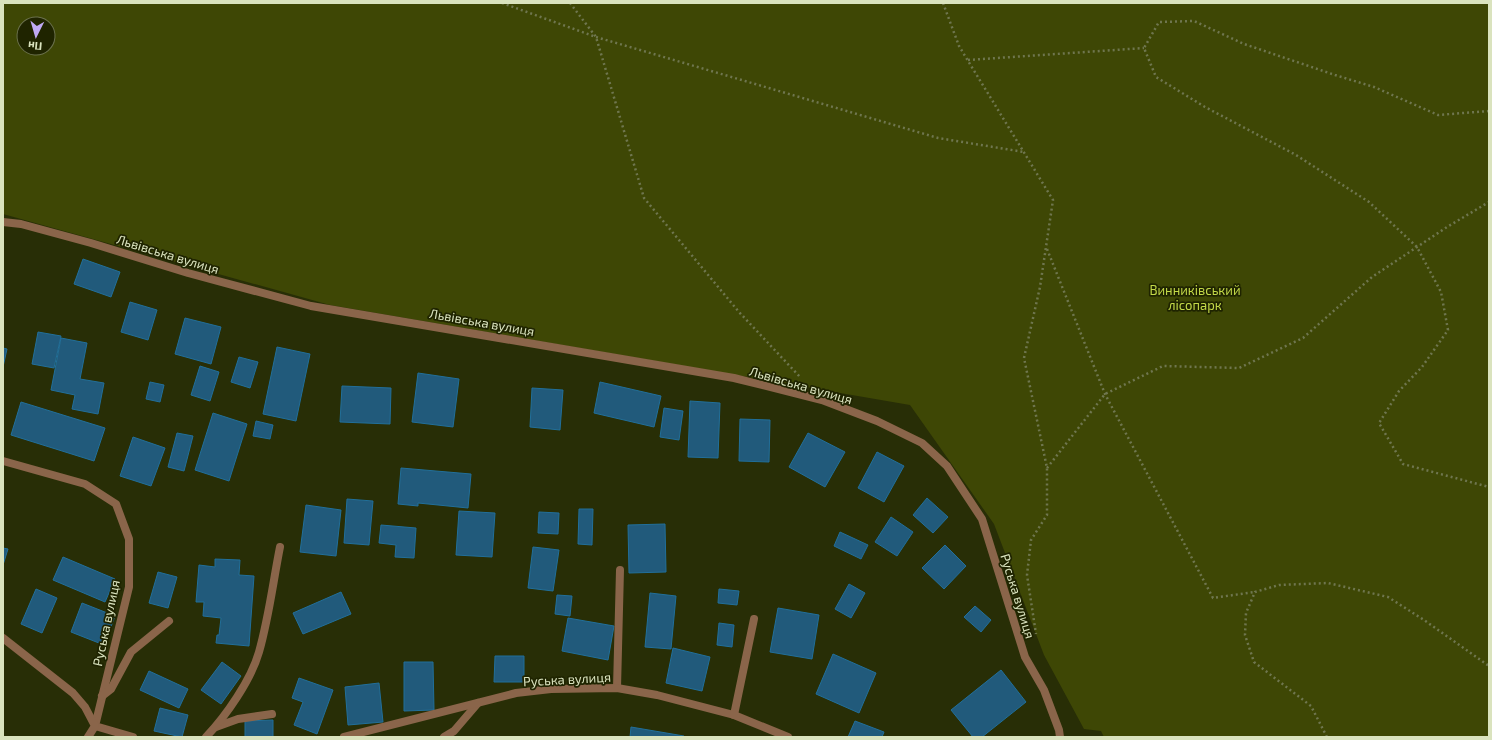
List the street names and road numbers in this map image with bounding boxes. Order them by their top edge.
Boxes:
street label: Львівська вулиця [115,231,221,277]
street label: Львівська вулиця [428,305,536,339]
street label: Львівська вулиця [748,363,854,407]
street label: Руська вулиця [997,552,1039,640]
street label: Руська вулиця [89,578,123,668]
street label: Руська вулиця [523,669,611,689]

